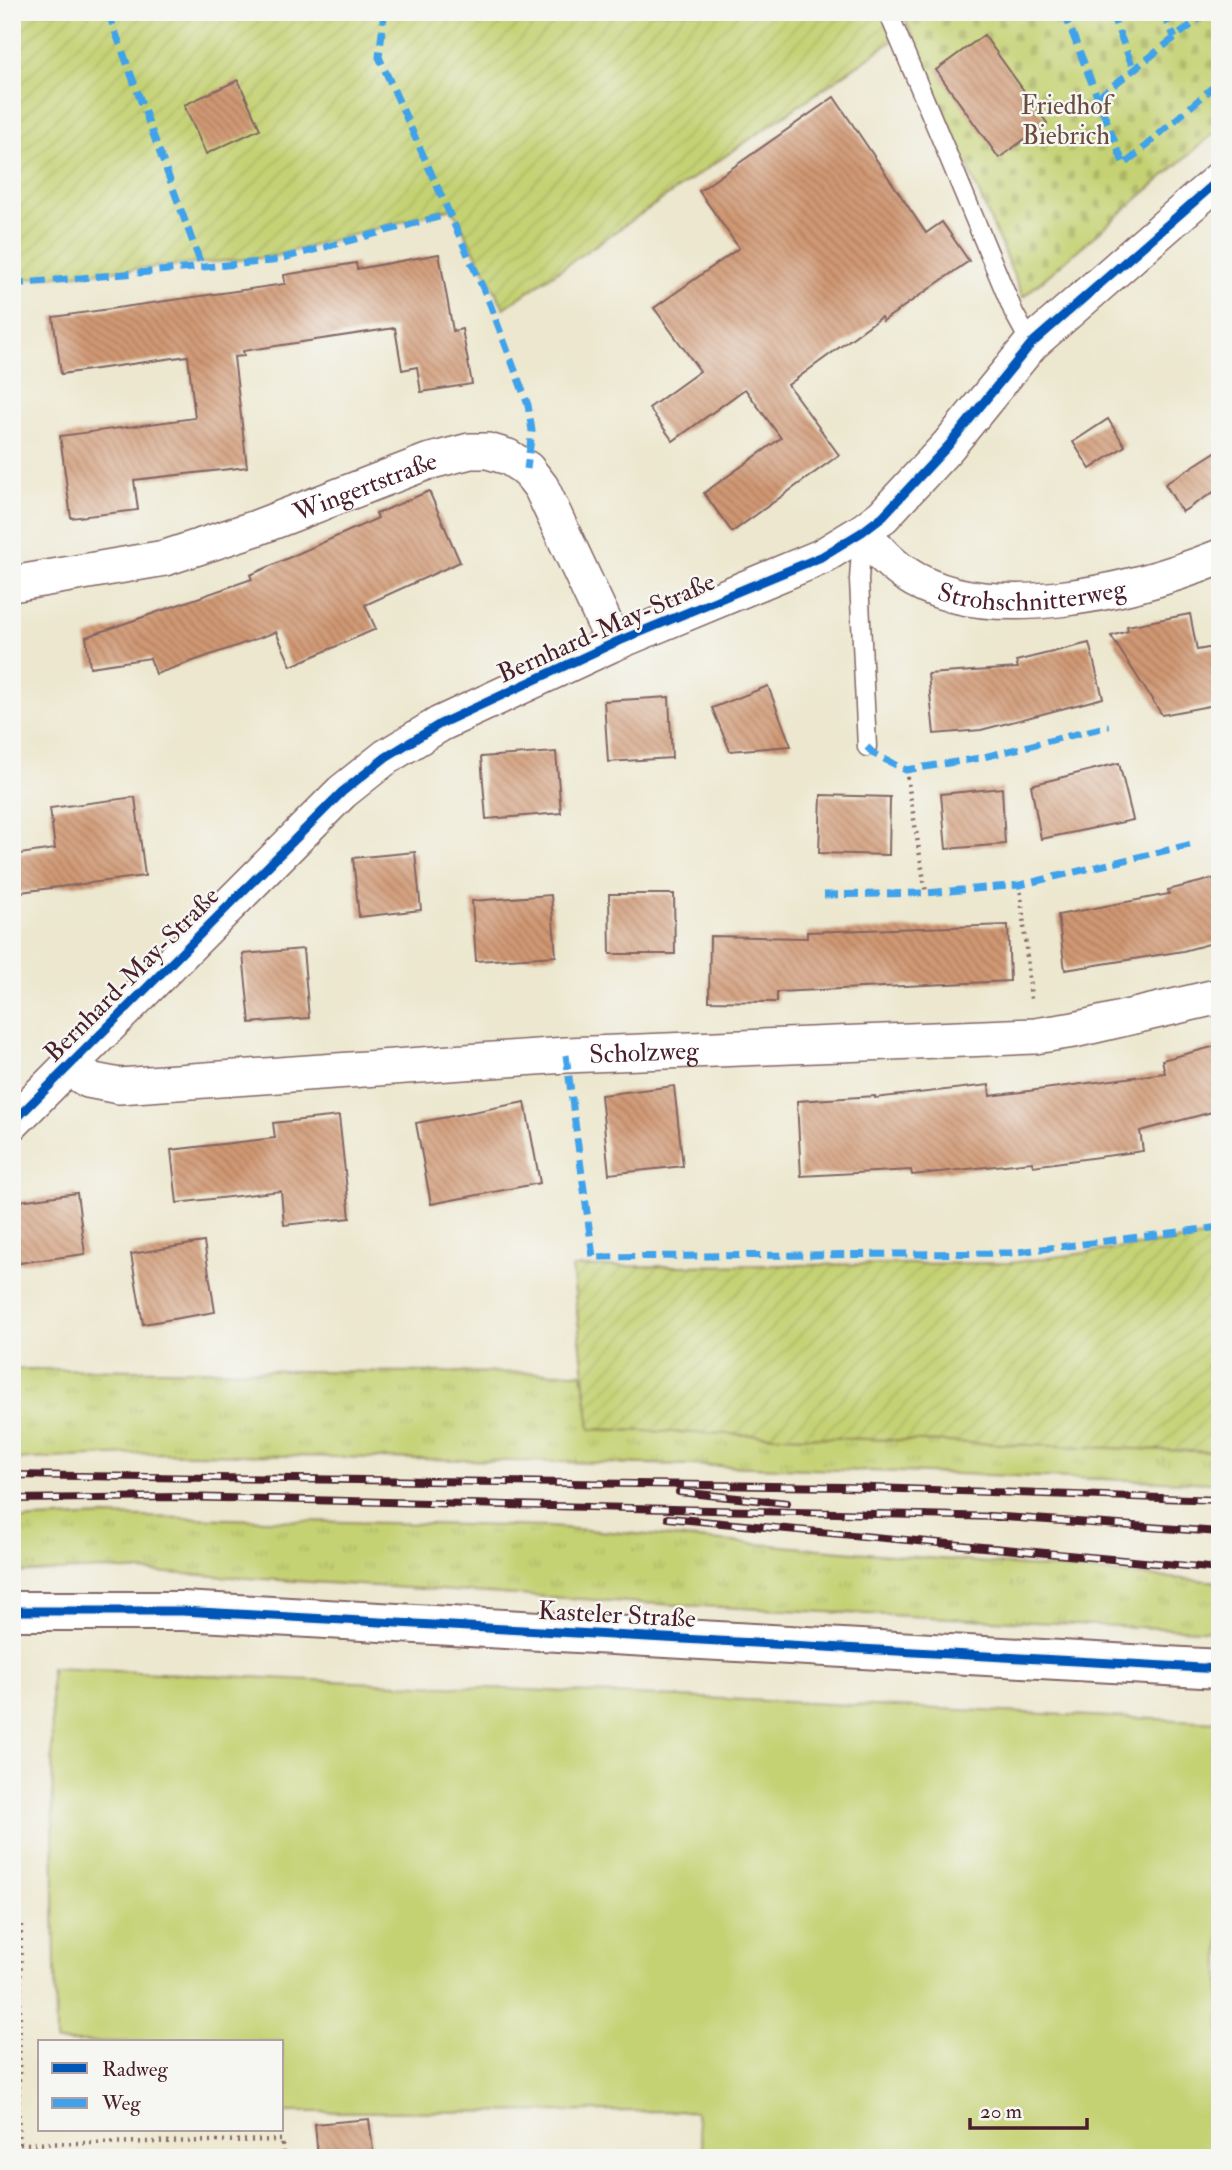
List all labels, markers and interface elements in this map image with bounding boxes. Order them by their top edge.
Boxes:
park label: Friedhof Biebrich [1021,90,1115,152]
street label: Wingertstraße [288,445,440,529]
street label: Bernhard-May-Straße [493,566,720,690]
street label: Strohschnitterweg [934,572,1130,619]
street label: Bernhard-May-Straße [37,880,226,1069]
street label: Scholzweg [589,1035,701,1071]
street label: Kasteler Straße [537,1595,697,1635]
legend [38,2040,284,2132]
text: Radweg [102,2056,168,2083]
scale bar [970,2086,1087,2130]
text: Weg [101,2090,141,2117]
text: 20 m [980,2098,1022,2125]

